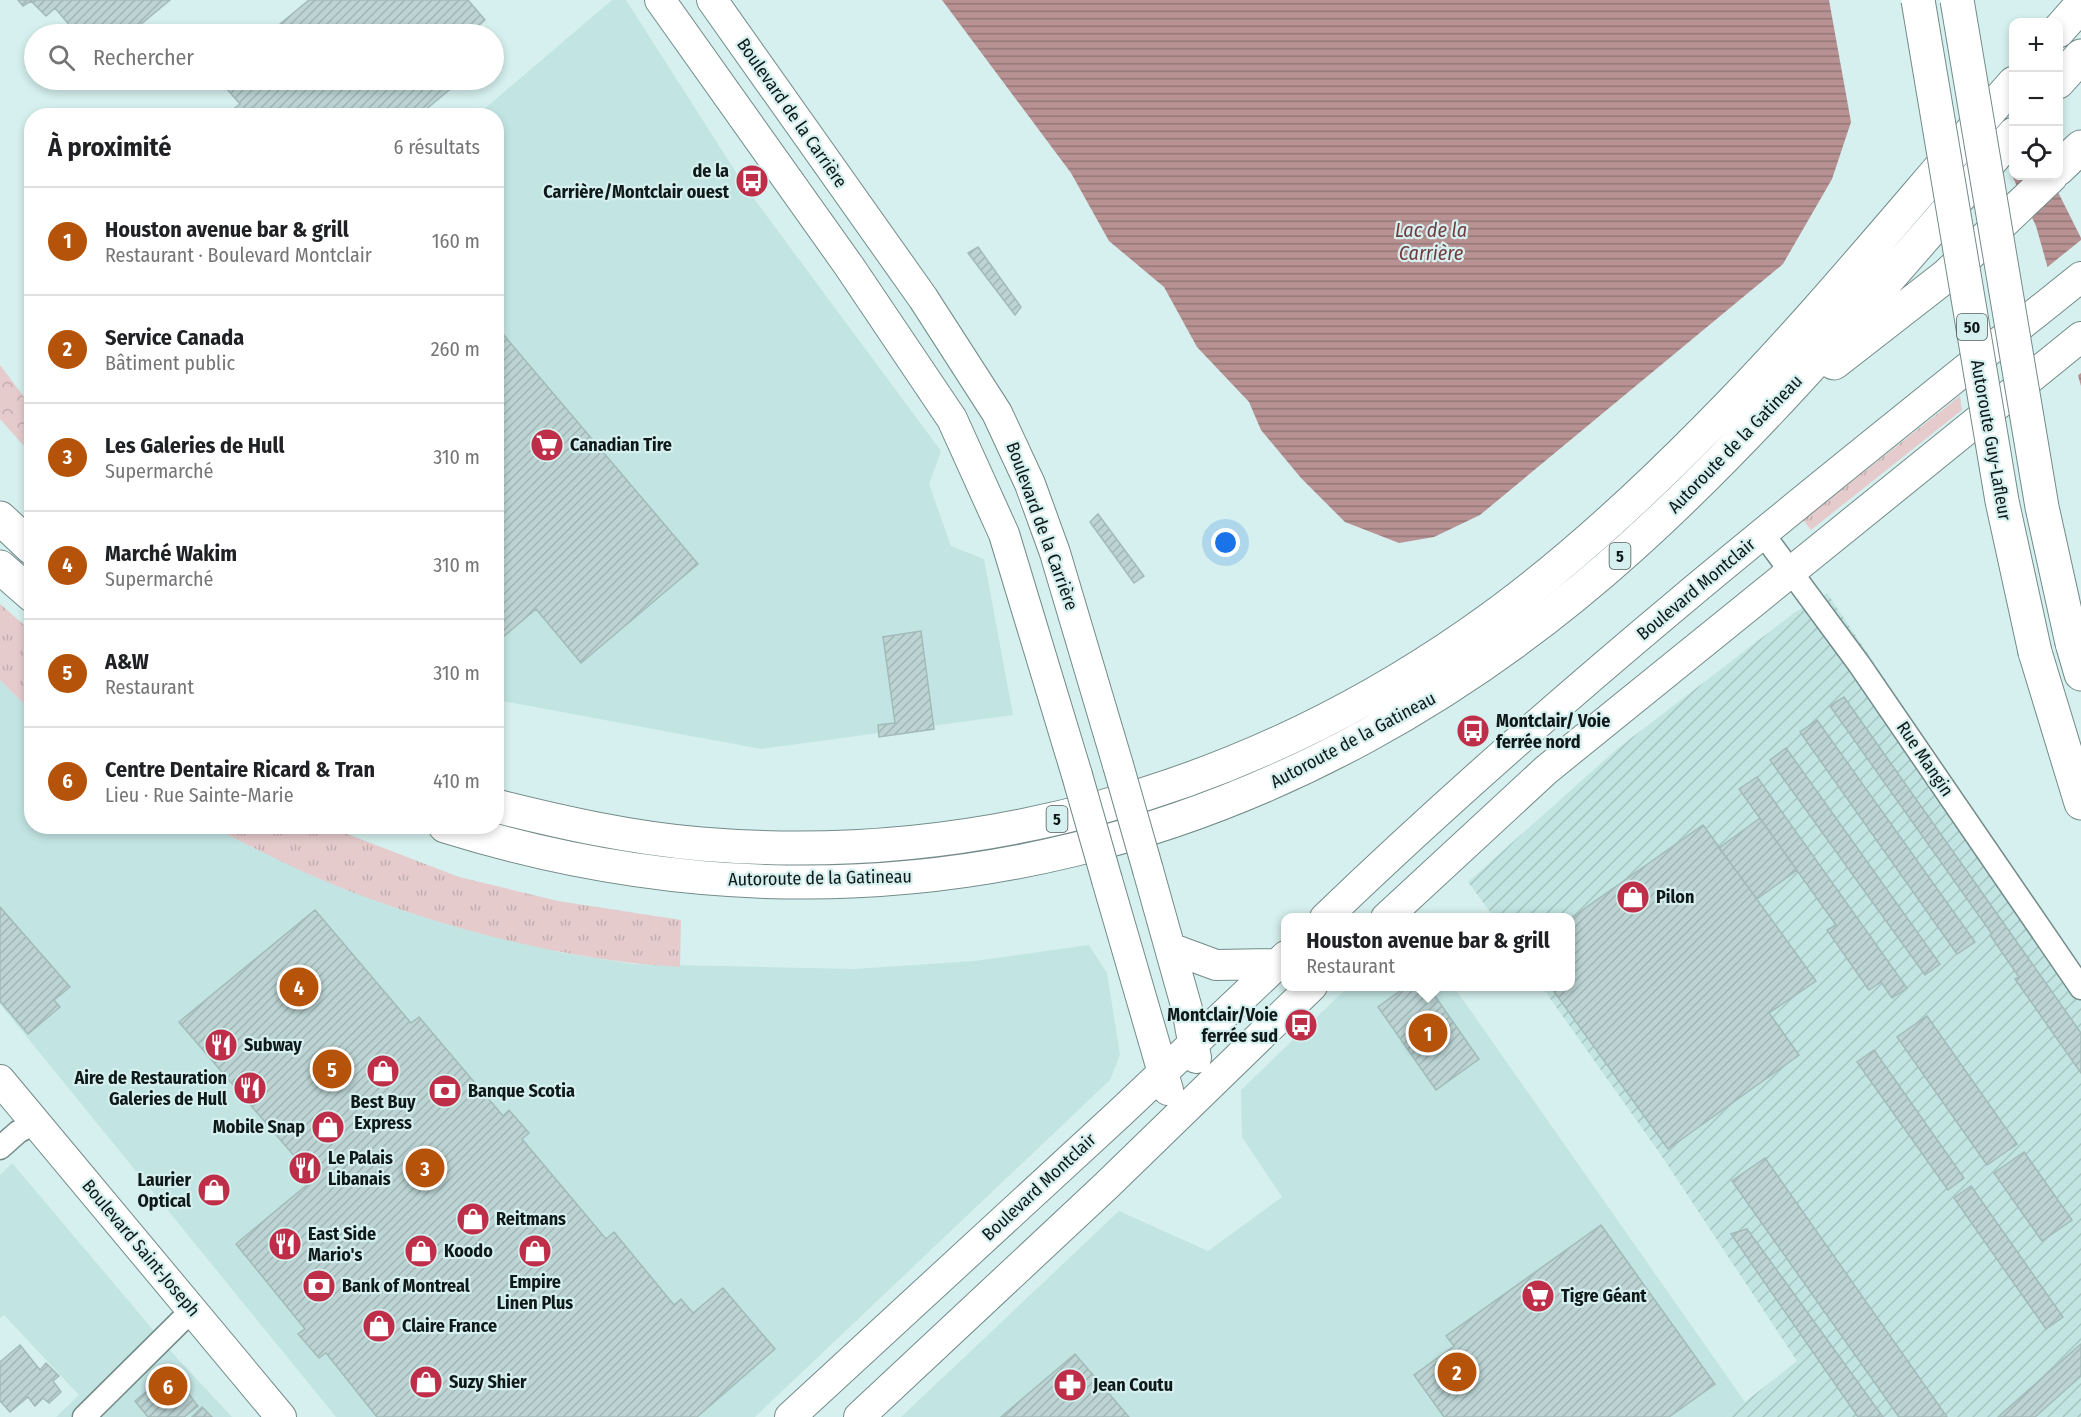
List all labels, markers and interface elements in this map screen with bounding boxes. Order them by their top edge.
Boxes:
map controls [2009,18,2063,180]
button: + [2009,18,2063,72]
search box [24,24,504,90]
street label: Boulevard de la Carrière [732,34,852,192]
icon: search [45,41,78,74]
text: Rechercher [93,44,194,71]
button: − [2009,72,2063,126]
button: locate [2009,126,2063,180]
text: À proximité [48,132,171,163]
text: 6 résultats [394,135,480,159]
place label: de la Carrière/Montclair ouest [543,160,730,203]
bus stop icon: de la Carrière/Montclair ouest [734,163,770,199]
text: Houston avenue bar & grill [105,216,349,243]
water label: Lac de la Carrière [1395,218,1467,265]
text: 1 [63,229,72,253]
text: 160 m [432,229,480,253]
text: Restaurant · Boulevard Montclair [105,243,372,267]
road number: 50 [1957,314,1987,340]
text: Service Canada [105,324,244,351]
text: 2 [63,337,72,361]
text: 260 m [431,337,480,361]
text: Bâtiment public [105,351,235,375]
street label: Autoroute Guy-Lafleur [1966,358,2016,523]
street label: Autoroute de la Gatineau [1663,370,1807,518]
supermarket icon: Canadian Tire [529,427,565,463]
text: Les Galeries de Hull [105,432,284,459]
place label: Canadian Tire [570,434,672,456]
street label: Boulevard de la Carrière [1001,439,1083,613]
text: 3 [63,445,72,469]
text: 310 m [433,445,480,469]
text: Supermarché [105,459,213,483]
your location [1211,528,1240,557]
street label: Boulevard Montclair [1632,533,1760,645]
text: Marché Wakim [105,540,237,567]
road number: 5 [1610,543,1630,569]
text: 4 [62,553,73,577]
text: 310 m [433,553,480,577]
text: Supermarché [105,567,213,591]
text: A&W [105,648,149,675]
text: 5 [63,661,72,685]
text: 310 m [433,661,480,685]
text: Restaurant [105,675,194,699]
street label: Autoroute de la Gatineau [1267,687,1439,793]
place label: Montclair/ Voie ferrée nord [1496,710,1610,753]
bus stop icon: Montclair/ Voie ferrée nord [1455,713,1491,749]
street label: Rue Mangin [1892,717,1958,801]
text: Centre Dentaire Ricard & Tran [105,756,375,783]
text: 6 [62,769,73,793]
text: 410 m [433,769,480,793]
text: Lieu · Rue Sainte-Marie [105,783,294,807]
road number: 5 [1046,806,1068,832]
street label: Autoroute de la Gatineau [728,865,912,891]
shop icon: Pilon [1615,879,1651,915]
place label: Pilon [1656,886,1694,908]
popup [1281,913,1575,991]
text: Houston avenue bar & grill [1306,927,1550,954]
text: Restaurant [1306,954,1395,978]
pin: 4 [280,964,318,1010]
place label: Montclair/Voie ferrée sud [1167,1004,1278,1047]
bus stop icon: Montclair/Voie ferrée sud [1283,1007,1319,1043]
pin: 1 [1408,1010,1448,1056]
restaurant icon: Subway [203,1027,239,1063]
place label: Subway [244,1034,302,1056]
pin: 5 [312,1046,352,1092]
shop icon: Best Buy Express [365,1053,401,1089]
place label: Aire de Restauration Galeries de Hull [74,1067,227,1110]
restaurant icon: Aire de Restauration Galeries de Hull [232,1070,268,1106]
bank icon: Banque Scotia [427,1073,463,1109]
place label: Banque Scotia [468,1080,575,1102]
place label: Best Buy Express [350,1091,416,1134]
shop icon: Mobile Snap [310,1109,346,1145]
place label: Mobile Snap [213,1116,305,1138]
street label: Boulevard Montclair [977,1128,1101,1245]
pin: 3 [406,1146,444,1190]
place label: Le Palais Libanais [328,1147,393,1190]
restaurant icon: Le Palais Libanais [287,1150,323,1186]
place label: Laurier Optical [137,1169,191,1212]
shop icon: Laurier Optical [196,1172,232,1208]
street label: Boulevard Saint-Joseph [77,1175,205,1321]
shop icon: Reitmans [455,1201,491,1237]
place label: Reitmans [496,1208,566,1230]
place label: East Side Mario's [308,1223,376,1266]
restaurant icon: East Side Mario's [267,1226,303,1262]
shop icon: Koodo [403,1233,439,1269]
shop icon: Empire Linen Plus [517,1233,553,1269]
place label: Koodo [444,1240,493,1262]
bank icon: Bank of Montreal [301,1268,337,1304]
place label: Empire Linen Plus [497,1271,573,1314]
place label: Bank of Montreal [342,1275,470,1297]
supermarket icon: Tigre Géant [1520,1278,1556,1314]
place label: Tigre Géant [1561,1285,1647,1307]
shop icon: Claire France [361,1308,397,1344]
place label: Claire France [402,1315,497,1337]
pin: 2 [1438,1350,1476,1394]
pin: 6 [148,1364,188,1408]
shop icon: Suzy Shier [408,1364,444,1400]
pharmacy icon: Jean Coutu [1052,1367,1088,1403]
place label: Suzy Shier [449,1371,527,1393]
place label: Jean Coutu [1092,1374,1173,1396]

